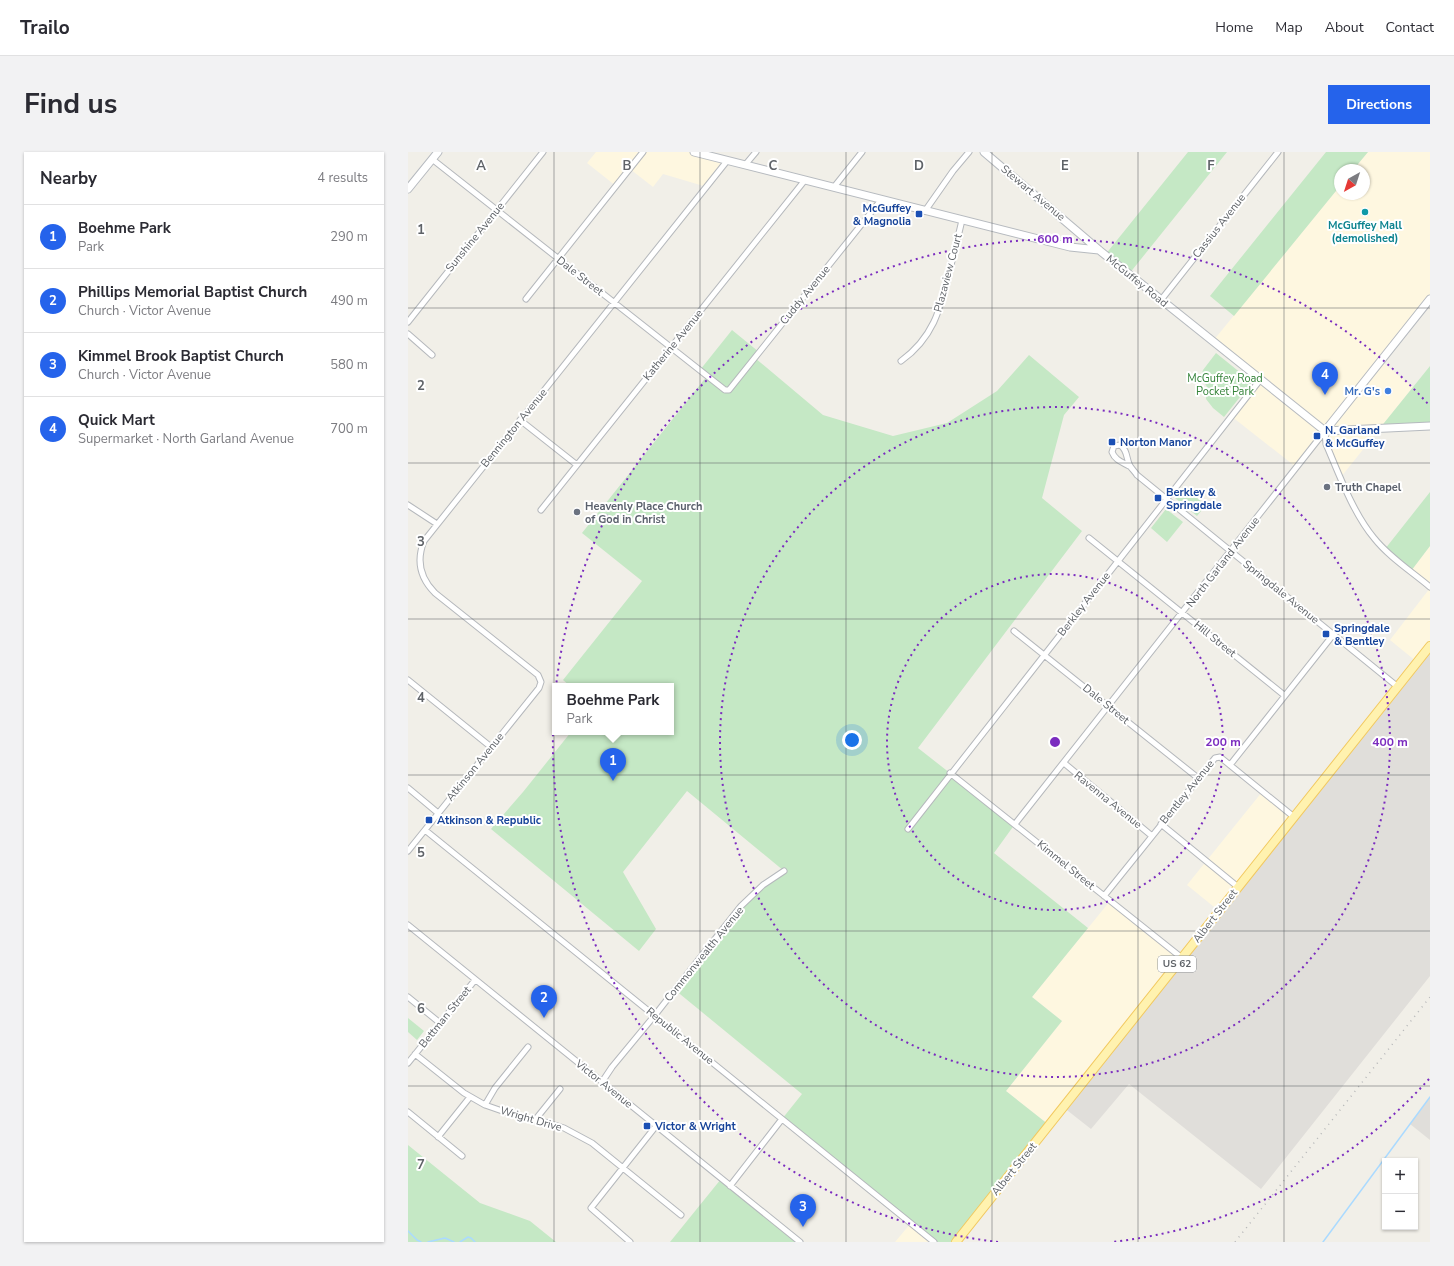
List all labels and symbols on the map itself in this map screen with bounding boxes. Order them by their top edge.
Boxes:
text: A [476,157,486,175]
text: B [623,157,632,175]
text: C [769,157,778,175]
text: D [914,157,924,175]
text: E [1061,157,1069,175]
text: F [1207,157,1215,175]
street label: Stewart Avenue [998,162,1068,224]
north arrow [1334,164,1370,200]
street label: Cassius Avenue [1189,191,1249,261]
street label: Sunshine Avenue [442,199,508,275]
place label: McGuffey & Magnolia [853,201,911,229]
marker: McGuffey Mall (demolished) [1360,207,1370,217]
marker: McGuffey & Magnolia [914,209,924,219]
place label: McGuffey Mall (demolished) [1328,218,1403,246]
text: 1 [417,221,425,239]
text: 600 m [1037,231,1073,247]
street label: Plazaview Court [930,232,966,314]
street label: McGuffey Road [1103,251,1171,311]
street label: Dale Street [553,253,607,299]
street label: Cuddy Avenue [776,262,834,328]
street label: Katherine Avenue [640,306,706,384]
pin: 4 [1312,362,1338,395]
park label: McGuffey Road Pocket Park [1187,371,1263,399]
text: 2 [417,377,425,395]
place label: Mr. G's [1345,384,1380,399]
street label: Bennington Avenue [478,385,551,471]
marker: Mr. G's [1383,386,1393,396]
place label: N. Garland & McGuffey [1325,423,1385,451]
marker: N. Garland & McGuffey [1312,431,1322,441]
place label: Norton Manor [1120,435,1192,450]
marker: Norton Manor [1107,437,1117,447]
place label: Truth Chapel [1335,480,1402,495]
marker: Truth Chapel [1322,482,1332,492]
place label: Berkley & Springdale [1166,485,1222,513]
marker: Berkley & Springdale [1153,493,1163,503]
place label: Heavenly Place Church of God in Christ [585,499,702,527]
marker: Heavenly Place Church of God in Christ [572,507,582,517]
street label: North Garland Avenue [1183,513,1263,610]
text: 3 [417,533,425,551]
street label: Springdale Avenue [1240,557,1322,627]
street label: Berkley Avenue [1054,569,1114,639]
street label: Hill Street [1191,617,1239,661]
place label: Springdale & Bentley [1334,621,1390,649]
marker: Springdale & Bentley [1321,629,1331,639]
street label: Dale Street [1080,681,1133,728]
text: 4 [417,689,425,707]
street label: Atkinson Avenue [443,730,507,804]
your location [842,730,862,750]
text: 200 m [1205,734,1241,750]
text: 400 m [1372,734,1408,750]
centre of rings [1048,735,1062,749]
pin: 1 [600,748,626,781]
street label: Bentley Avenue [1157,757,1218,827]
street label: Ravenna Avenue [1071,768,1145,832]
place label: Atkinson & Republic [437,813,542,828]
marker: Atkinson & Republic [424,815,434,825]
street label: Kimmel Street [1034,837,1098,893]
text: 5 [417,844,425,862]
street label: Albert Street [1189,886,1241,946]
street label: Commonwealth Avenue [661,903,747,1005]
road number: US 62 [1158,956,1196,972]
street label: Bettman Street [416,983,475,1051]
pin: 2 [531,985,557,1018]
text: 6 [417,1000,425,1018]
street label: Republic Avenue [643,1004,717,1068]
street label: Victor Avenue [572,1056,636,1112]
street label: Wright Drive [498,1103,564,1135]
place label: Victor & Wright [654,1119,736,1134]
marker: Victor & Wright [642,1121,652,1131]
street label: Albert Street [988,1139,1040,1199]
text: 7 [417,1156,425,1174]
pin: 3 [790,1194,816,1227]

